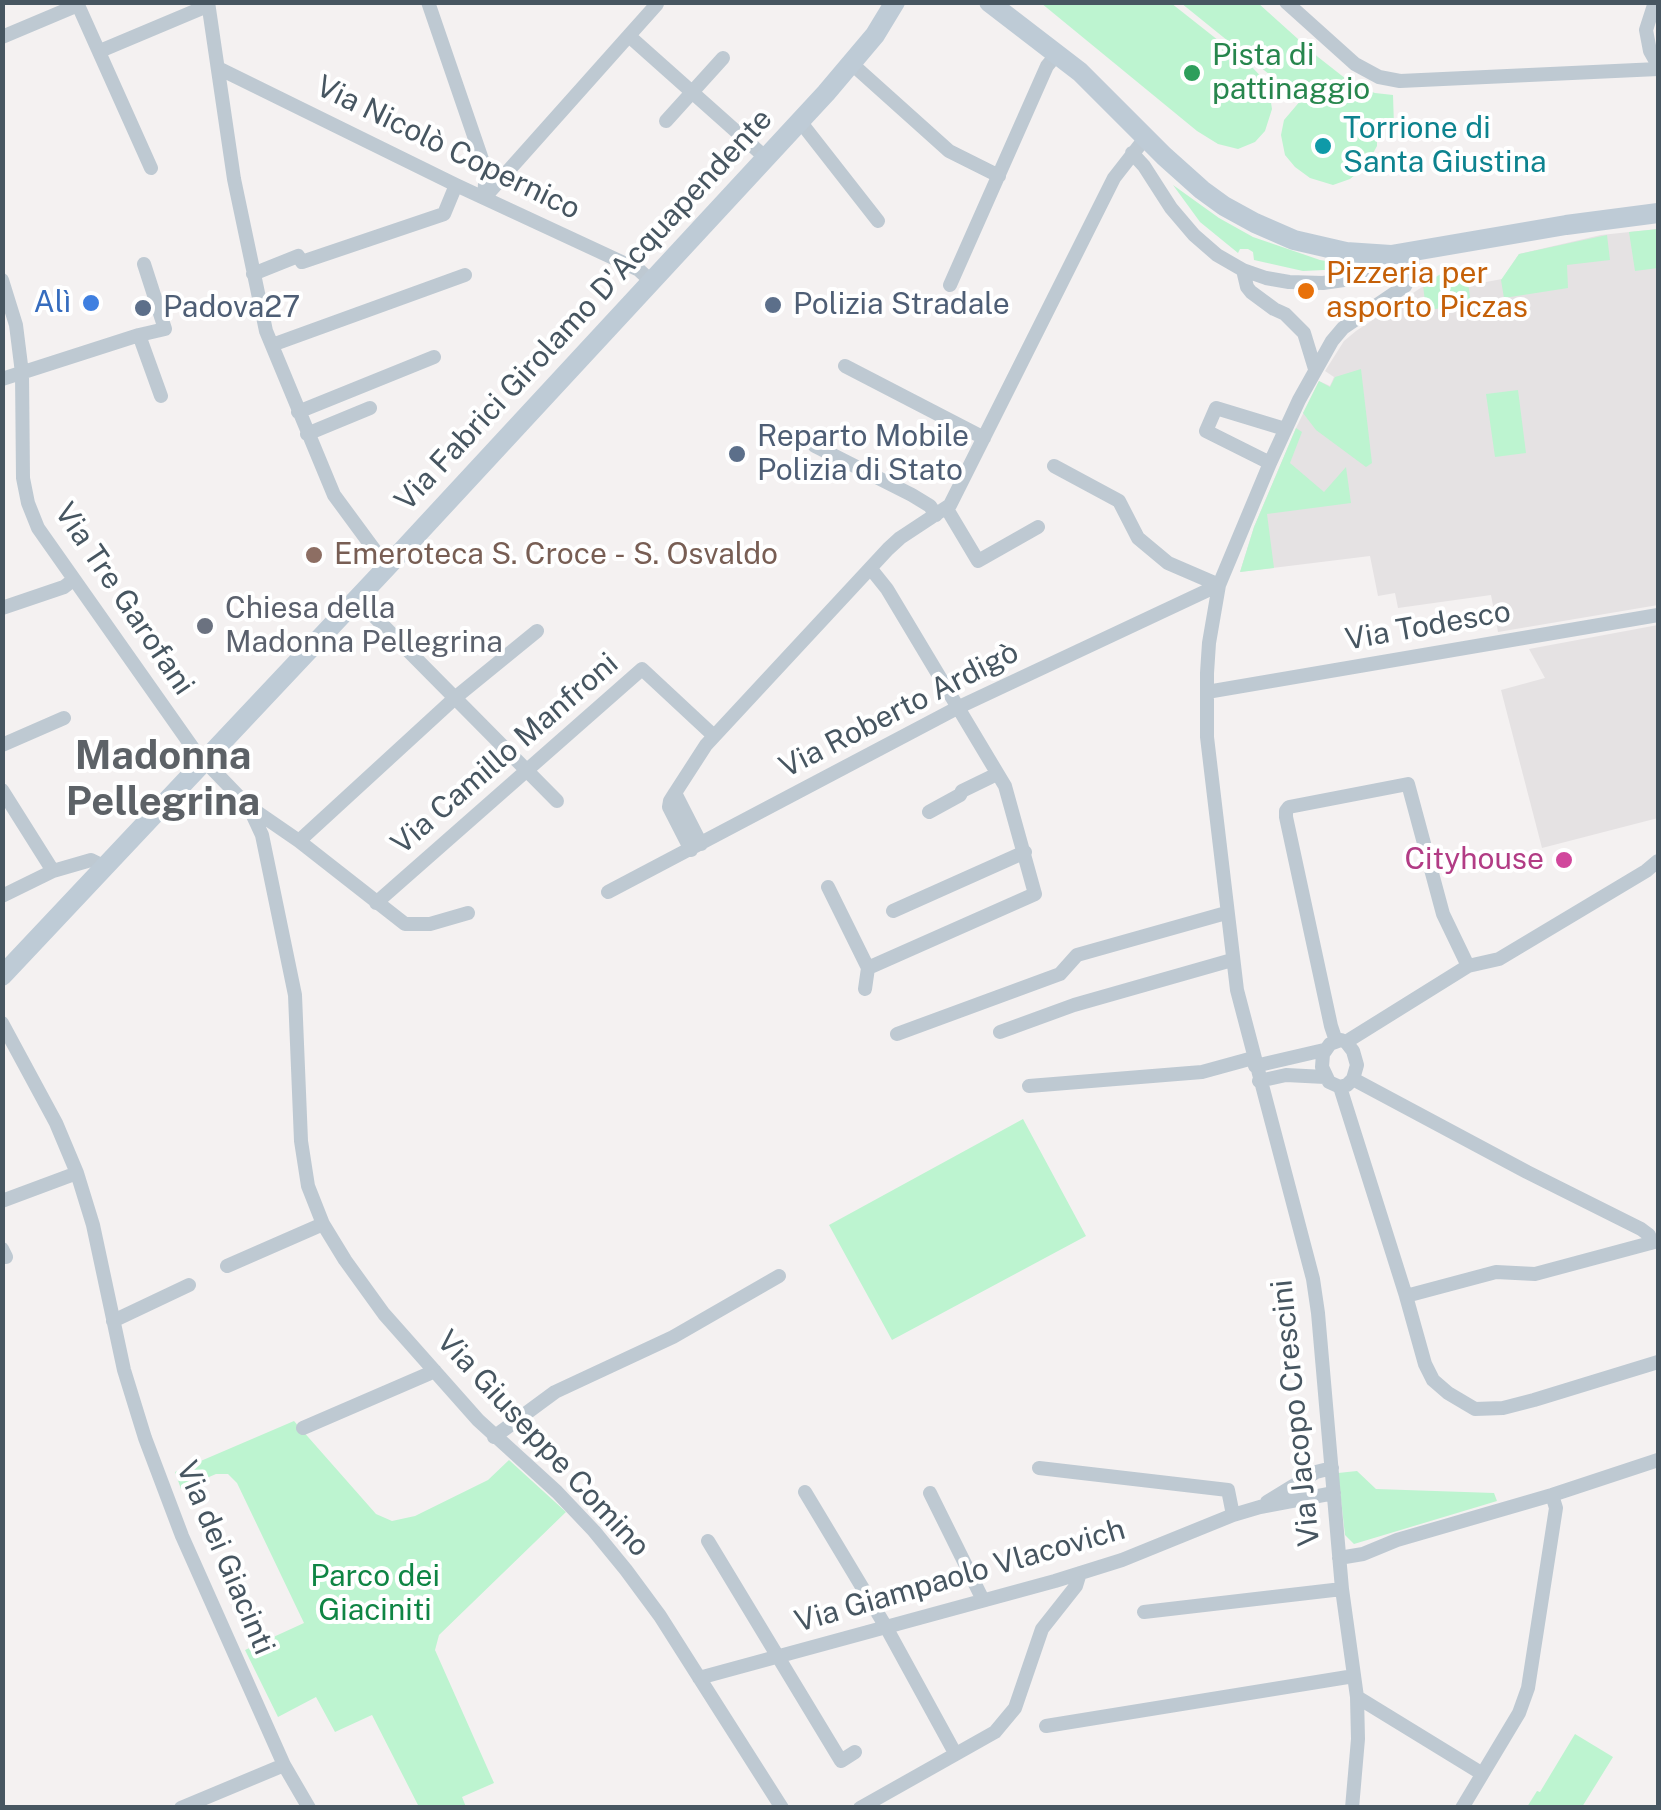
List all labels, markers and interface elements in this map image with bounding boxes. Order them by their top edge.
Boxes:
place label: Pista di pattinaggio [1212,38,1370,108]
marker: Pista di pattinaggio [1181,62,1203,84]
street label: Via Nicolò Copernico [310,68,586,228]
street label: Via Fabrici Girolamo D'Acquapendente [388,102,780,518]
place label: Torrione di Santa Giustina [1343,111,1547,182]
marker: Torrione di Santa Giustina [1312,135,1334,157]
place label: Pizzeria per asporto Piczas [1326,256,1528,326]
marker: Pizzeria per asporto Piczas [1295,280,1317,302]
place label: Alì [34,285,71,321]
place label: Polizia Stradale [793,287,1010,323]
place label: Padova27 [163,290,300,326]
marker: Alì [80,292,102,314]
marker: Polizia Stradale [762,294,784,316]
marker: Padova27 [132,297,154,319]
place label: Reparto Mobile Polizia di Stato [757,419,969,490]
marker: Reparto Mobile Polizia di Stato [726,443,748,465]
street label: Via Tre Garofani [46,496,202,702]
place label: Emeroteca S. Croce - S. Osvaldo [334,537,778,573]
marker: Emeroteca S. Croce - S. Osvaldo [303,544,325,566]
place label: Chiesa della Madonna Pellegrina [225,591,503,662]
street label: Via Todesco [1342,594,1514,658]
marker: Chiesa della Madonna Pellegrina [194,615,216,637]
street label: Via Roberto Ardigò [774,634,1024,786]
street label: Via Camillo Manfroni [384,646,626,862]
district label: Madonna Pellegrina [66,733,260,827]
place label: Cityhouse [1404,842,1544,878]
marker: Cityhouse [1553,849,1575,871]
street label: Via Jacopo Crescini [1264,1278,1328,1548]
street label: Via Giuseppe Comino [429,1324,657,1564]
street label: Via dei Giacinti [168,1456,282,1660]
street label: Via Giampaolo Vlacovich [791,1512,1129,1640]
park label: Parco dei Giaciniti [310,1559,440,1630]

